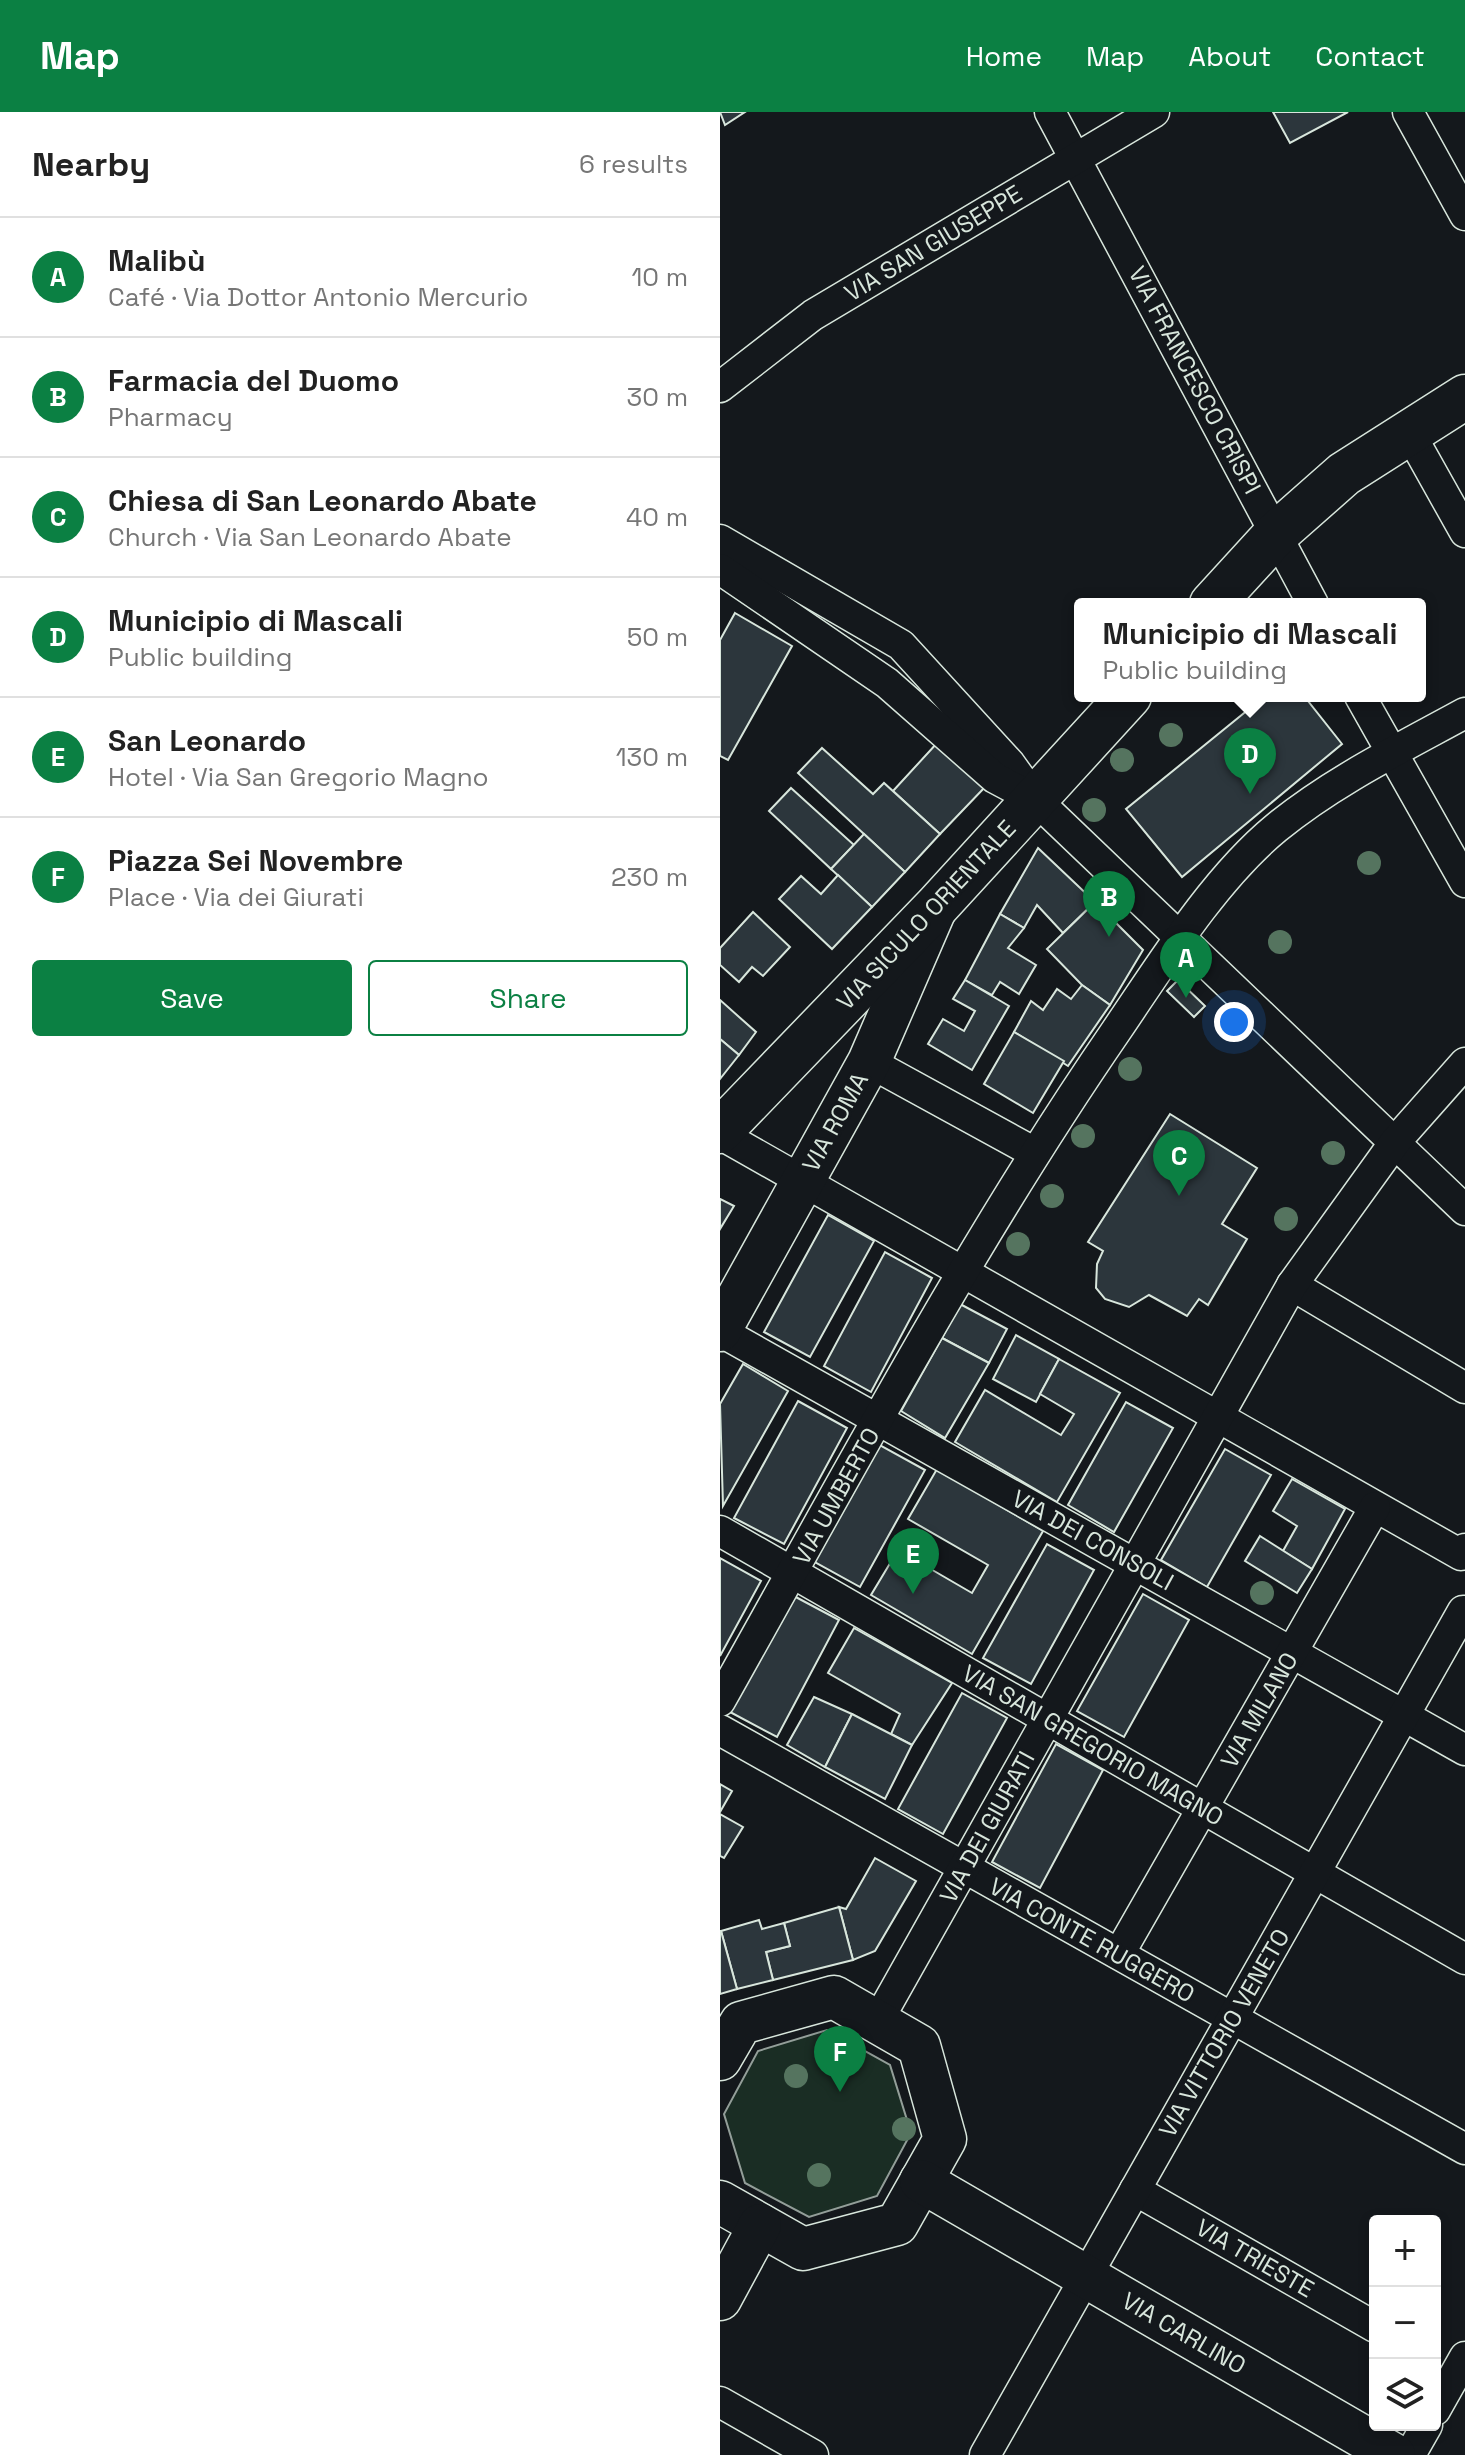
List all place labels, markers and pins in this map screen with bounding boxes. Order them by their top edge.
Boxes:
pin: D [1224,728,1276,794]
pin: B [1083,871,1135,937]
pin: A [1160,932,1212,998]
pin: C [1153,1130,1205,1196]
pin: E [887,1528,939,1594]
pin: F [814,2026,866,2092]

